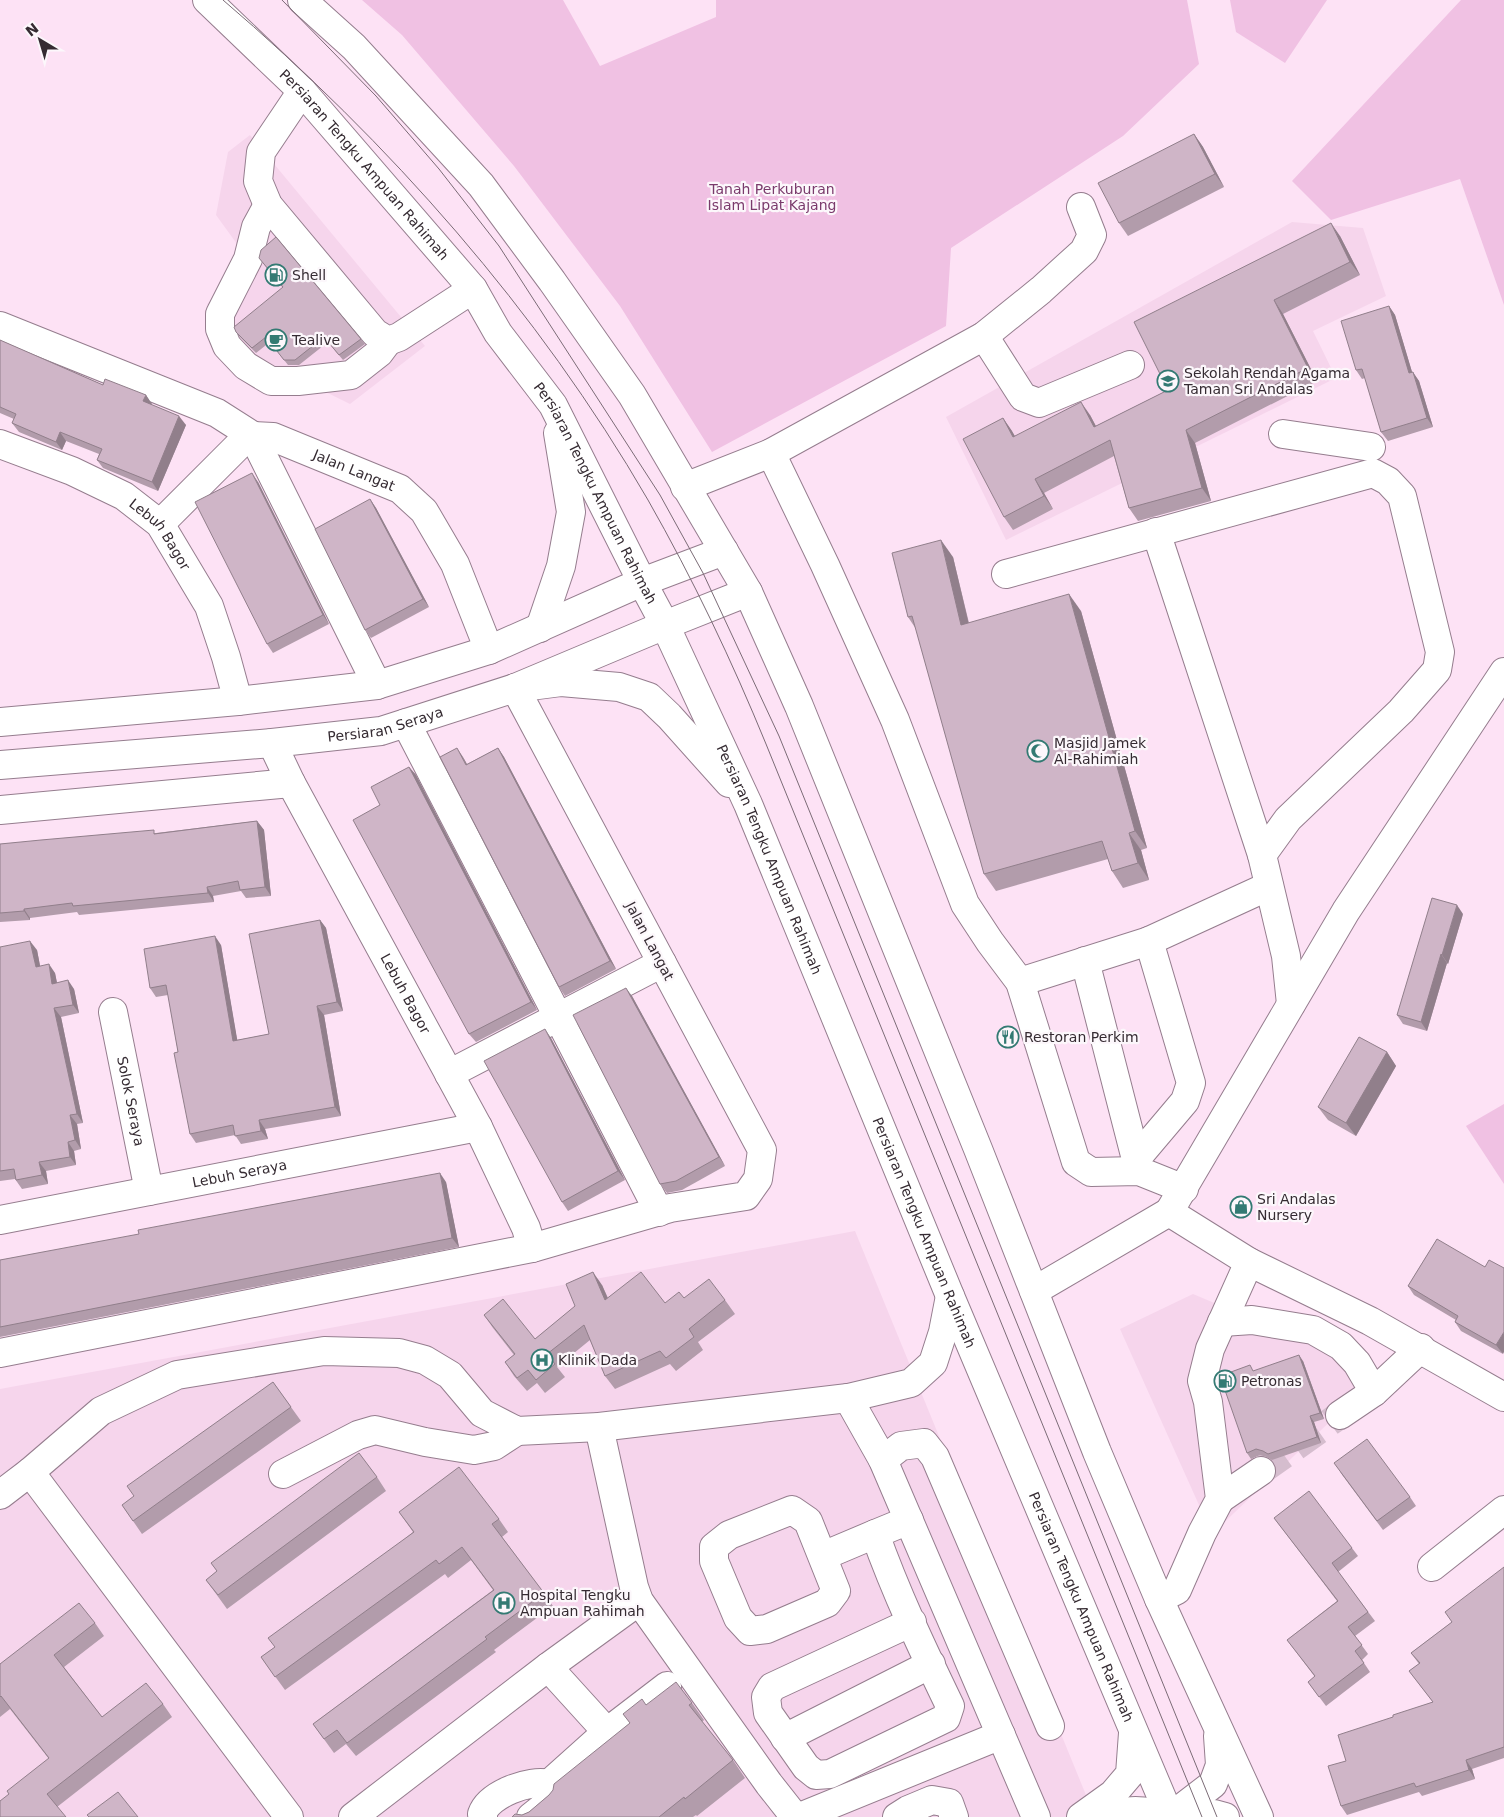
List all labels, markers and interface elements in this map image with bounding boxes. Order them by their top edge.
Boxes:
north arrow [15,15,65,65]
text: N [22,20,42,40]
street label: Persiaran Tengku Ampuan Rahimah [276,66,452,263]
park label: Tanah Perkuburan Islam Lipat Kajang [708,181,836,213]
fuel station icon: Shell [264,263,288,287]
place label: Shell [292,267,326,283]
cafe icon: Tealive [264,328,288,352]
place label: Tealive [291,332,340,348]
place label: Sekolah Rendah Agama Taman Sri Andalas [1183,365,1350,397]
school or university icon: Sekolah Rendah Agama Taman Sri Andalas [1156,369,1180,393]
street label: Persiaran Tengku Ampuan Rahimah [531,379,660,607]
street label: Jalan Langat [310,446,398,494]
street label: Lebuh Bagor [126,495,194,573]
street label: Persiaran Seraya [327,704,445,745]
place label: Masjid Jamek Al-Rahimiah [1054,735,1147,767]
mosque icon: Masjid Jamek Al-Rahimiah [1026,739,1050,763]
street label: Persiaran Tengku Ampuan Rahimah [714,742,825,977]
street label: Jalan Langat [622,898,678,983]
street label: Lebuh Bagor [377,951,434,1037]
restaurant icon: Restoran Perkim [996,1025,1020,1049]
place label: Restoran Perkim [1024,1029,1139,1045]
street label: Solok Seraya [114,1055,148,1148]
street label: Persiaran Tengku Ampuan Rahimah [869,1115,979,1350]
street label: Lebuh Seraya [191,1156,288,1190]
place label: Sri Andalas Nursery [1257,1191,1336,1223]
shop icon: Sri Andalas Nursery [1229,1195,1253,1219]
hospital icon: Klinik Dada [530,1348,554,1372]
place label: Klinik Dada [558,1352,637,1368]
fuel station icon: Petronas [1213,1369,1237,1393]
place label: Petronas [1241,1373,1302,1389]
street label: Persiaran Tengku Ampuan Rahimah [1026,1490,1137,1724]
place label: Hospital Tengku Ampuan Rahimah [520,1587,645,1619]
hospital icon: Hospital Tengku Ampuan Rahimah [492,1591,516,1615]

